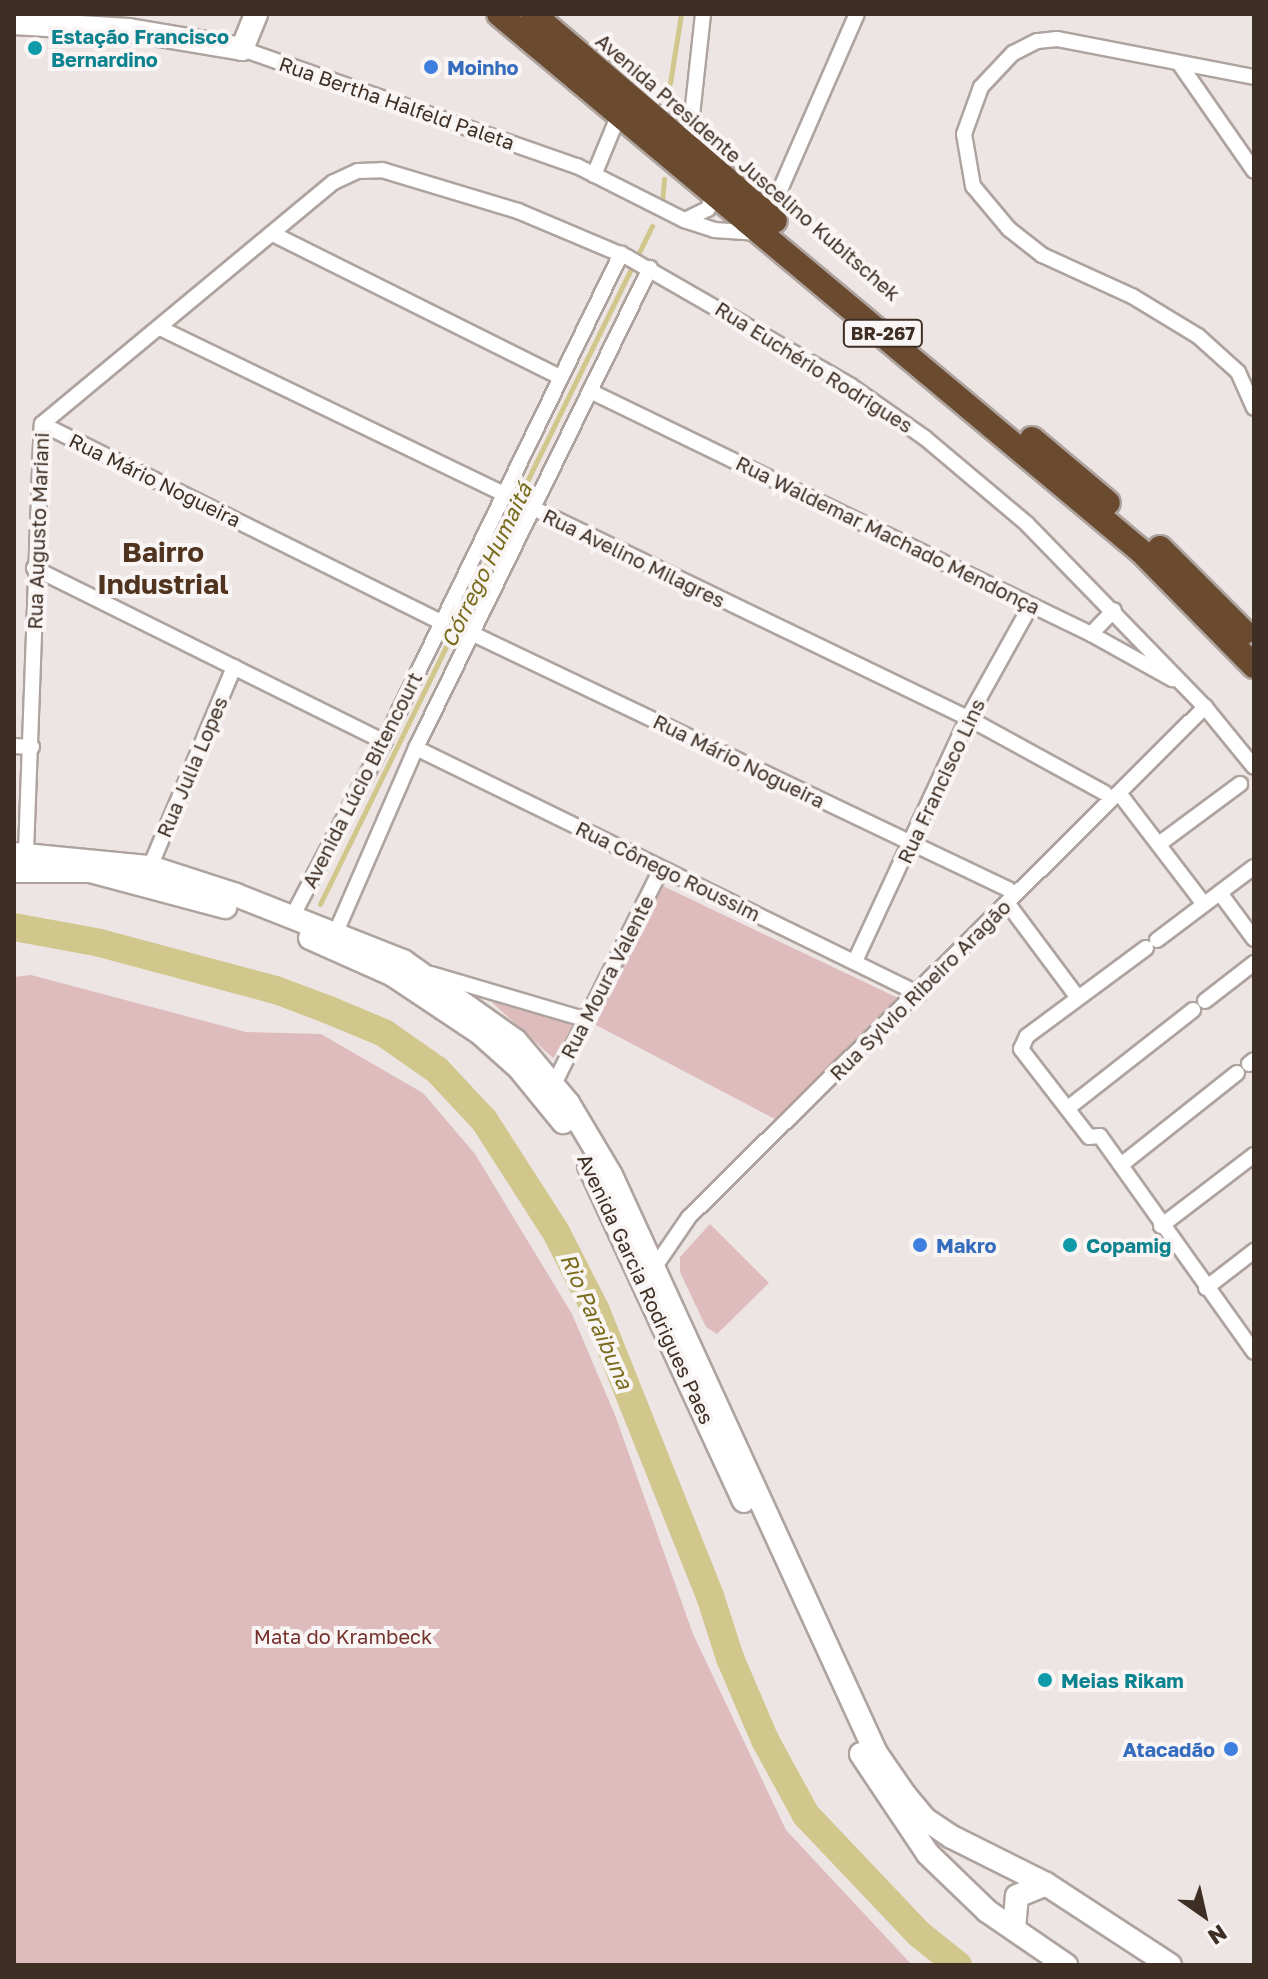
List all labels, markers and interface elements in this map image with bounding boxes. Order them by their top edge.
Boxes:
place label: Estação Francisco Bernardino [51,24,229,71]
street label: Avenida Presidente Juscelino Kubitschek [591,28,905,306]
marker: Estação Francisco Bernardino [26,39,44,57]
street label: Rua Bertha Halfeld Paleta [276,51,518,155]
place label: Moinho [447,55,518,79]
marker: Moinho [422,58,440,76]
street label: Rua Euchério Rodrigues [711,296,917,438]
road number: BR-267 [841,319,925,347]
street label: Rua Mário Nogueira [65,428,245,532]
street label: Rua Augusto Mariani [23,432,53,630]
street label: Rua Waldemar Machado Mendonça [732,451,1044,619]
water label: Córrego Humaitá [435,479,537,651]
street label: Rua Avelino Milagres [539,503,729,613]
district label: Bairro Industrial [97,535,229,601]
street label: Avenida Lúcio Bitencourt [297,668,427,892]
street label: Rua Julia Lopes [152,693,232,841]
street label: Rua Francisco Lins [892,695,990,867]
street label: Rua Mário Nogueira [649,709,829,813]
street label: Rua Cônego Roussim [572,816,764,926]
street label: Rua Moura Valente [555,891,659,1063]
street label: Rua Sylvio Ribeiro Aragão [825,895,1015,1085]
street label: Avenida Garcia Rodrigues Paes [573,1150,719,1428]
place label: Makro [936,1233,996,1257]
place label: Copamig [1086,1233,1171,1257]
marker: Makro [911,1236,929,1254]
marker: Copamig [1061,1236,1079,1254]
water label: Rio Paraibuna [555,1249,639,1393]
park label: Mata do Krambeck [254,1624,432,1648]
place label: Meias Rikam [1061,1668,1184,1692]
marker: Meias Rikam [1036,1671,1054,1689]
place label: Atacadão [1123,1737,1215,1761]
marker: Atacadão [1222,1740,1240,1758]
north arrow [1164,1875,1244,1955]
text: N [1203,1919,1232,1951]

